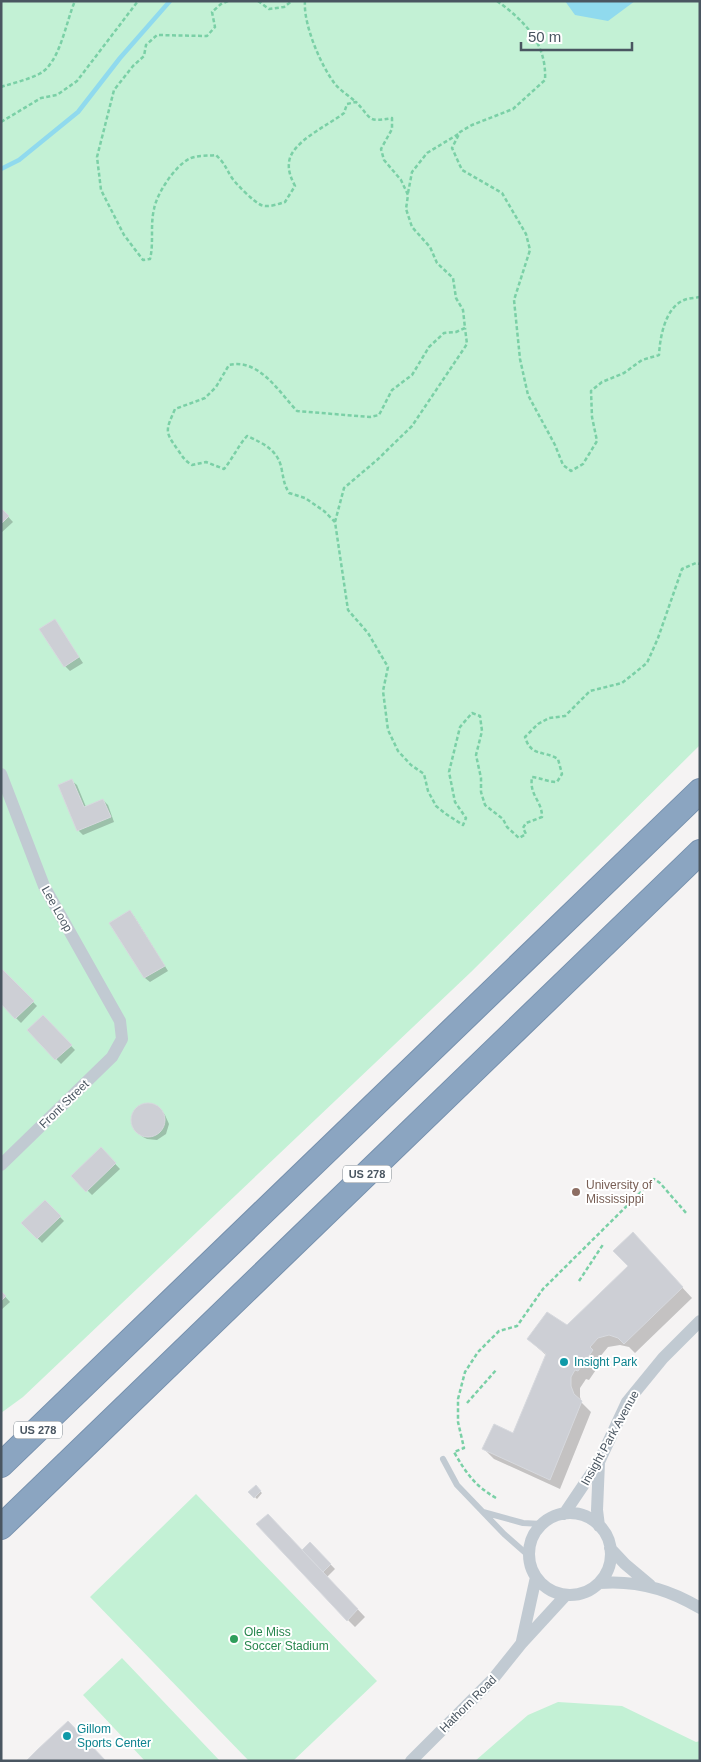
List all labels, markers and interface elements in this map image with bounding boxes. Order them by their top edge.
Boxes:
scale bar [521,20,632,52]
text: 50 m [528,28,561,45]
street label: Lee Loop [39,884,75,935]
street label: Front Street [36,1076,92,1131]
road number: US 278 [343,1166,391,1182]
place label: University of Mississippi [586,1178,653,1206]
marker: University of Mississippi [570,1186,582,1198]
place label: Insight Park [574,1355,638,1369]
marker: Insight Park [558,1356,570,1368]
street label: Insight Park Avenue [578,1388,642,1488]
road number: US 278 [14,1422,62,1438]
place label: Ole Miss Soccer Stadium [244,1625,329,1653]
marker: Ole Miss Soccer Stadium [228,1633,240,1645]
street label: Hathorn Road [437,1673,499,1735]
place label: Gillom Sports Center [77,1722,151,1750]
marker: Gillom Sports Center [61,1730,73,1742]

